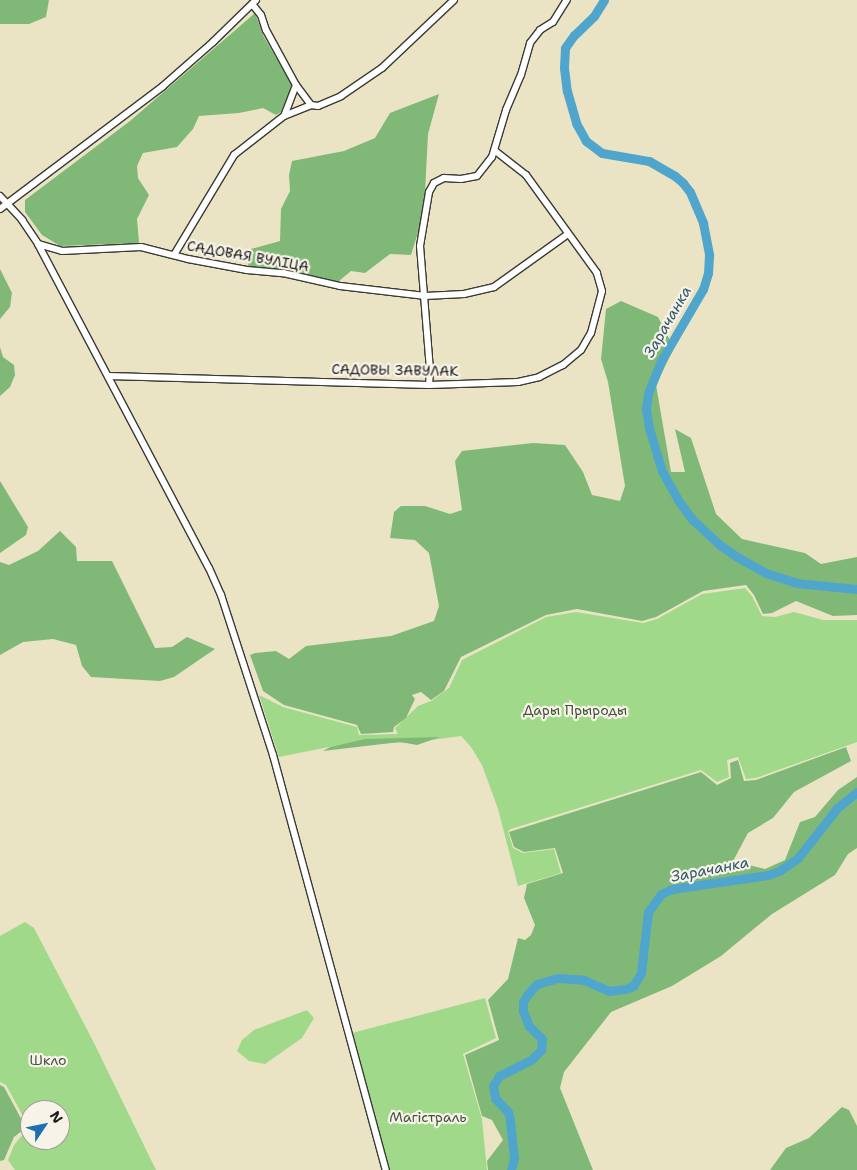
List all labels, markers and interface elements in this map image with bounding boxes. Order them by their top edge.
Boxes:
street label: САДОВАЯ ВУЛІЦА [186,237,310,275]
water label: Зарачанка [640,283,696,361]
street label: САДОВЫ ЗАВУЛАК [331,360,459,380]
park label: Дары Прыроды [523,702,627,718]
water label: Зарачанка [669,854,751,886]
park label: Шкло [30,1052,66,1068]
north arrow [20,1100,70,1150]
text: N [46,1108,67,1127]
park label: Магістраль [389,1109,467,1125]

